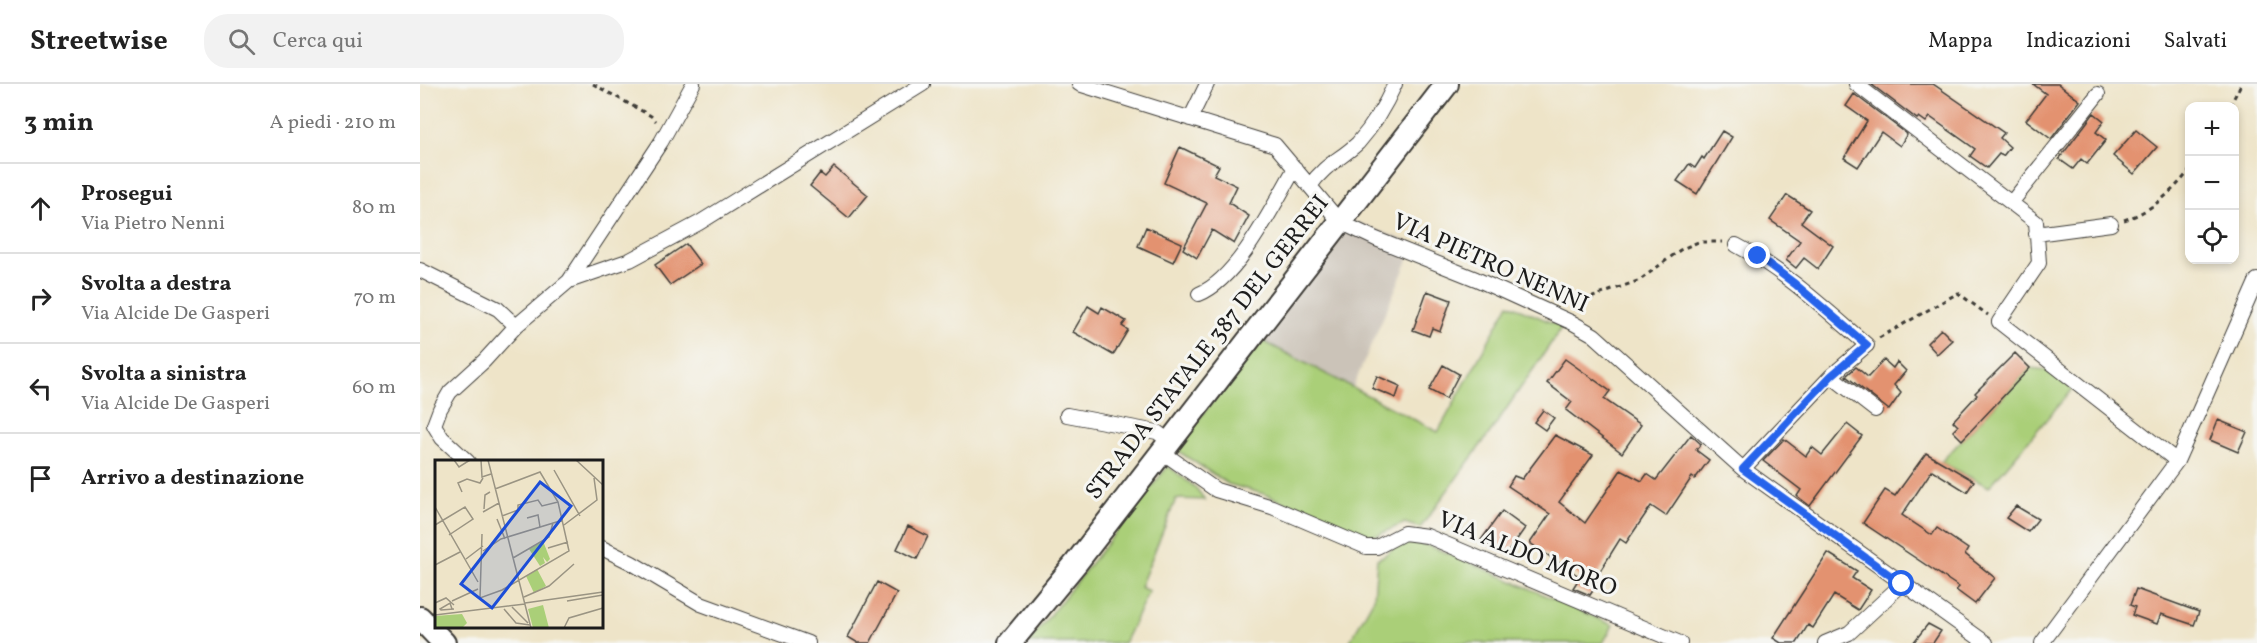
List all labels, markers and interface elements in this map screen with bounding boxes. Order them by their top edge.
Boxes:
search box [204,14,624,68]
text: Streetwise [30,22,168,61]
icon: search [225,25,258,58]
text: Cerca qui [273,26,363,57]
text: Mappa [1928,27,1993,56]
text: Indicazioni [2026,27,2131,56]
text: Salvati [2164,27,2227,56]
map controls [2185,102,2239,264]
button: + [2185,102,2239,156]
text: 3 min [24,105,94,141]
text: A piedi · 210 m [270,109,396,137]
button: − [2185,156,2239,210]
text: Prosegui [81,179,173,210]
street label: STRADA STATALE 387 DEL GERREI [1078,188,1338,508]
icon: ahead [24,192,57,225]
text: 80 m [352,194,396,222]
street label: VIA PIETRO NENNI [1386,205,1594,323]
text: Via Pietro Nenni [81,210,225,238]
button: locate [2185,210,2239,264]
route end [1744,242,1770,268]
text: Svolta a destra [81,269,232,300]
icon: right [24,282,57,315]
text: 70 m [353,284,396,312]
text: Via Alcide De Gasperi [81,300,270,328]
text: Svolta a sinistra [81,359,247,390]
icon: left [24,372,57,405]
text: 60 m [352,374,396,402]
text: Via Alcide De Gasperi [81,390,270,418]
inset map [435,460,603,628]
icon: arrive [24,462,57,495]
text: Arrivo a destinazione [81,463,304,494]
street label: VIA ALDO MORO [1432,504,1622,606]
route start [1888,570,1914,596]

